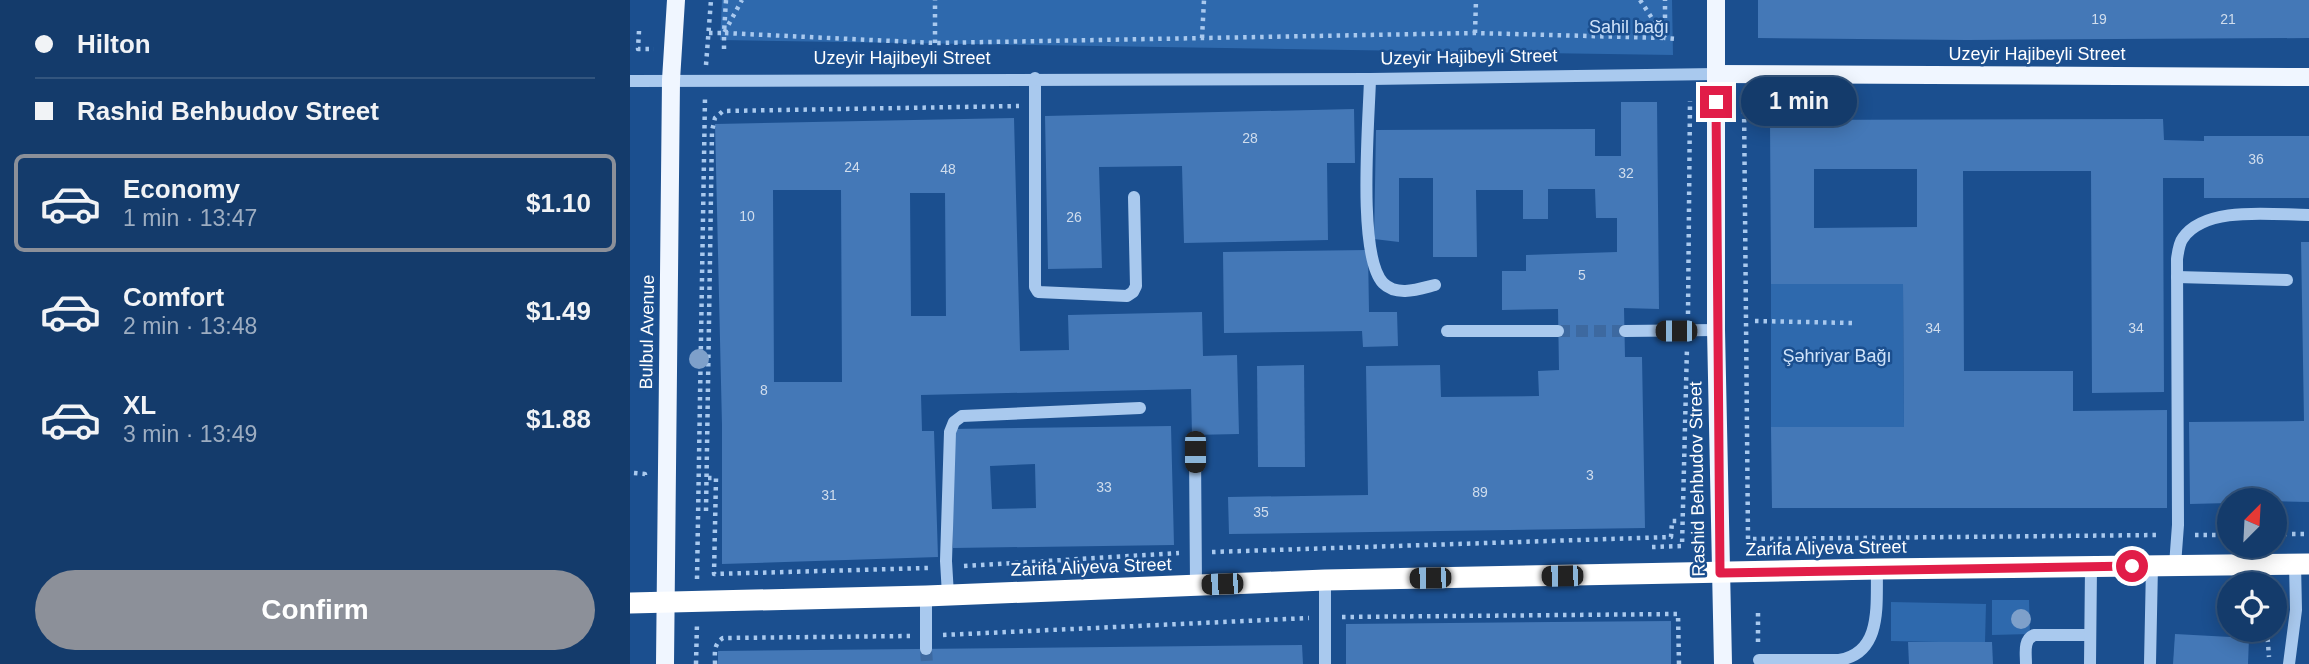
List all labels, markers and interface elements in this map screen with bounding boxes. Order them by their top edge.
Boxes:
house number: 19 [2091,11,2107,27]
house number: 21 [2220,11,2236,27]
park label: Sahil bağı [1589,17,1669,37]
text: Hilton [77,29,151,59]
street label: Uzeyir Hajibeyli Street [1948,44,2126,64]
street label: Uzeyir Hajibeyli Street [1380,45,1558,69]
street label: Uzeyir Hajibeyli Street [813,48,991,68]
callout: 1 min [1740,78,1856,126]
route end [1700,86,1732,118]
text: 1 min [1769,88,1829,114]
text: Rashid Behbudov Street [77,96,379,126]
house number: 28 [1242,130,1258,146]
house number: 36 [2248,151,2264,167]
house number: 24 [844,159,860,175]
house number: 48 [940,161,956,177]
house number: 32 [1618,165,1634,181]
icon: car [39,172,102,235]
text: Economy [123,174,240,204]
text: $1.10 [526,188,591,218]
text: 1 min · 13:47 [123,205,257,231]
house number: 10 [739,208,755,224]
house number: 26 [1066,209,1082,225]
house number: 5 [1578,267,1586,283]
street label: Bulbul Avenue [636,274,658,390]
icon: car [39,280,102,343]
text: Comfort [123,282,224,312]
text: $1.49 [526,296,591,326]
text: 2 min · 13:48 [123,313,257,339]
house number: 34 [1925,320,1941,336]
house number: 34 [2128,320,2144,336]
car [1656,321,1698,342]
park label: Şəhriyar Bağı [1782,346,1892,366]
street label: Rashid Behbudov Street [1685,381,1709,577]
house number: 8 [760,382,768,398]
icon: car [39,388,102,451]
text: XL [123,390,156,420]
text: $1.88 [526,404,591,434]
text: 3 min · 13:49 [123,421,257,447]
car [1185,431,1206,473]
house number: 3 [1586,467,1594,483]
house number: 33 [1096,479,1112,495]
house number: 89 [1472,484,1488,500]
house number: 31 [821,487,837,503]
north arrow [2217,488,2287,558]
map controls [2217,488,2287,642]
house number: 35 [1253,504,1269,520]
street label: Zarifa Aliyeva Street [1745,537,1907,559]
route start [2116,550,2148,582]
street label: Zarifa Aliyeva Street [1010,554,1172,580]
car [1541,565,1584,587]
car [1409,567,1452,589]
button: Confirm [35,570,595,650]
button: locate [2217,572,2287,642]
car [1201,573,1244,595]

